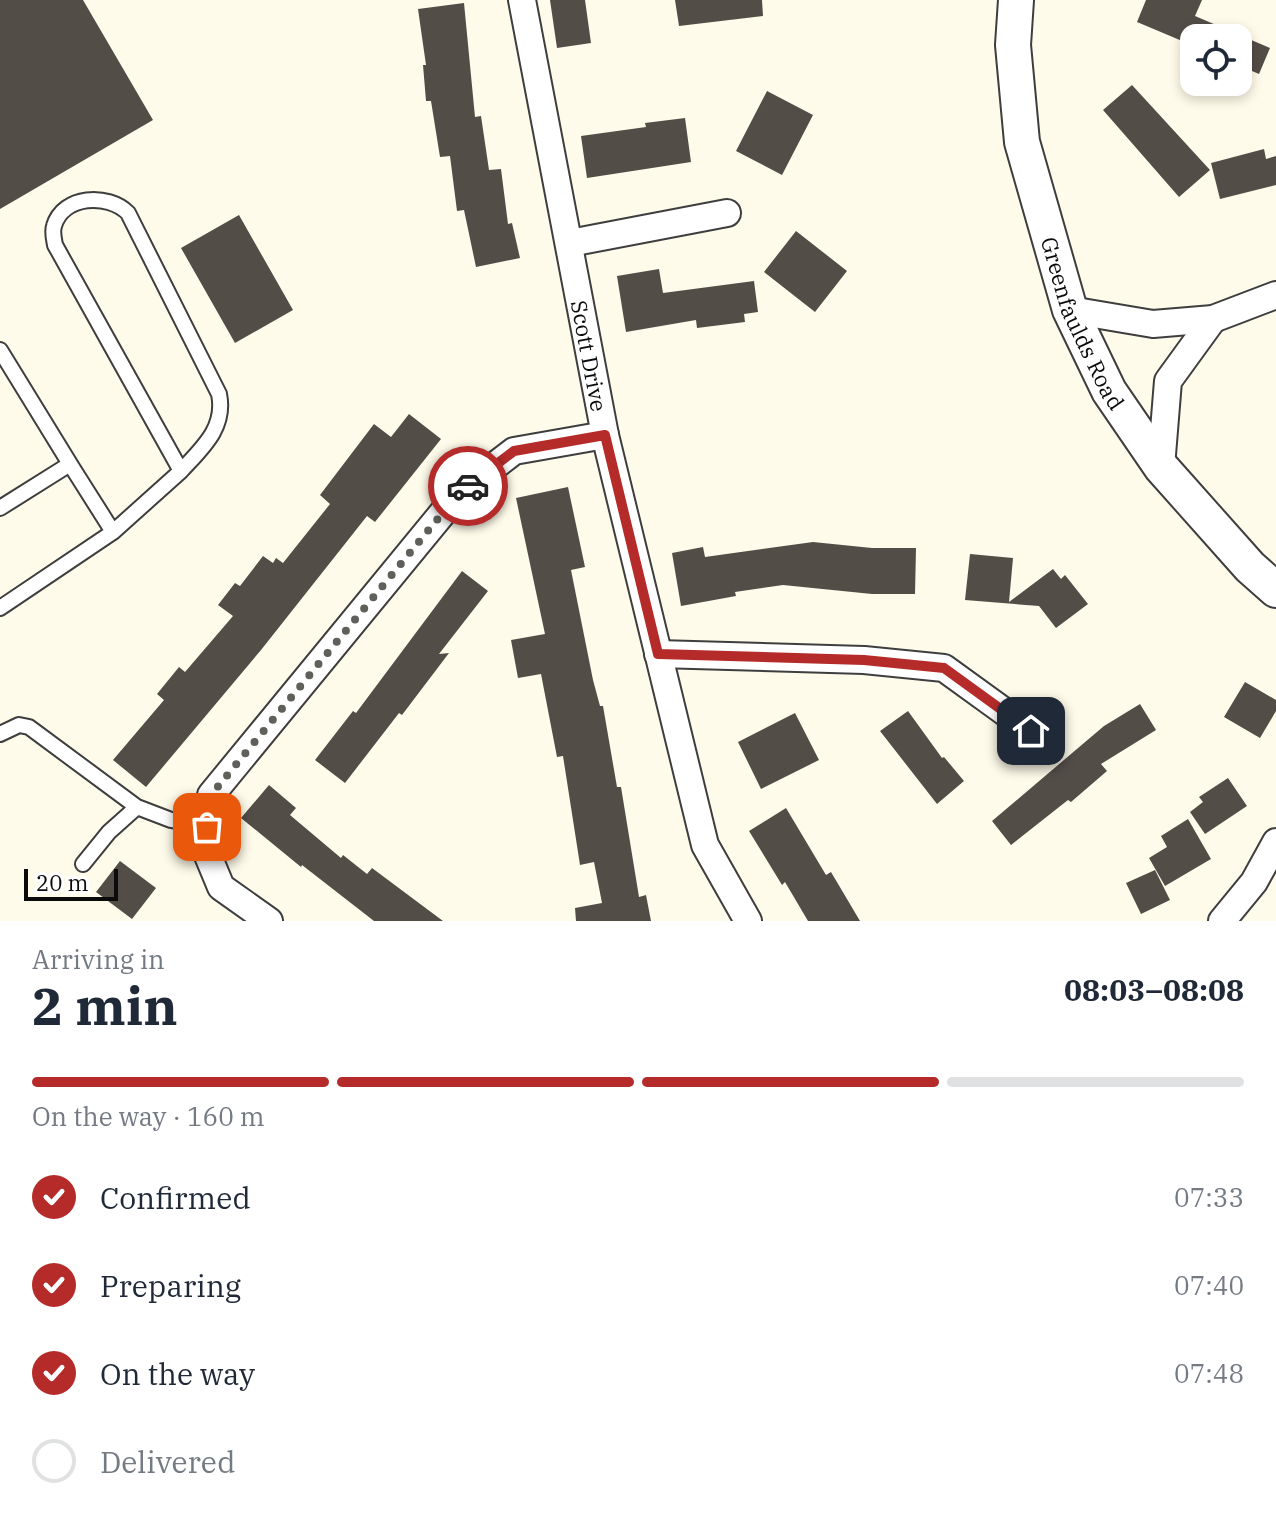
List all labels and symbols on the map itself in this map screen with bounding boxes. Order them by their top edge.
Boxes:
street label: Greenfaulds Road [1035,233,1132,415]
street label: Scott Drive [565,298,615,414]
courier [428,446,508,526]
pin [997,697,1065,765]
pin [173,793,241,861]
scale bar [24,865,118,901]

